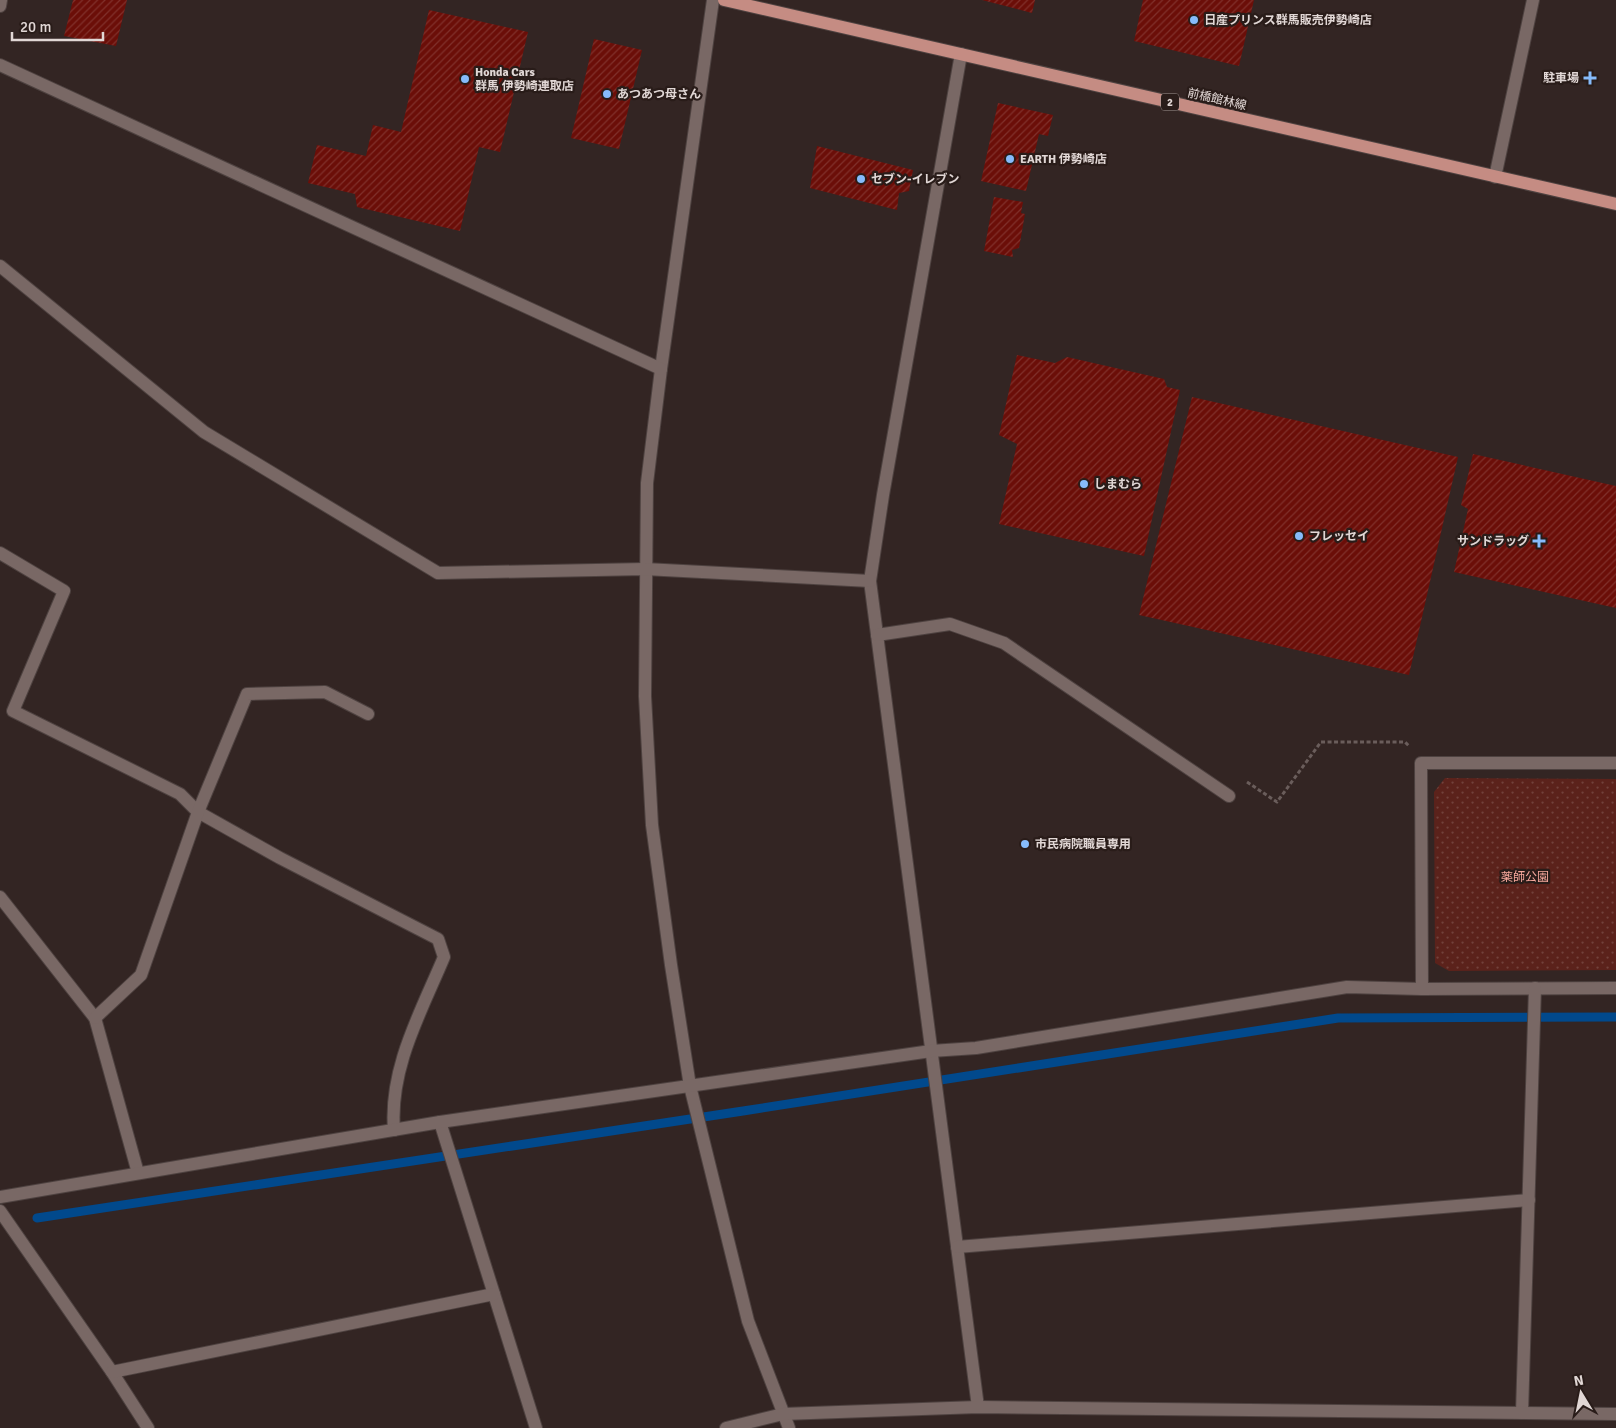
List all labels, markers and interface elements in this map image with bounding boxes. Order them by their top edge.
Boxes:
scale bar [12,10,104,42]
place label: 日産プリンス群馬販売伊勢崎店 [1204,13,1372,28]
marker: 日産プリンス群馬販売伊勢崎店 [1188,14,1200,26]
text: 20 m [20,18,51,36]
place label: Honda Cars 群馬 伊勢崎連取店 [475,65,574,94]
place label: 駐車場 [1543,71,1579,86]
marker: 駐車場 [1583,71,1597,85]
marker: Honda Cars 群馬 伊勢崎連取店 [459,73,471,85]
street label: 前橋館林線 [1186,85,1248,114]
place label: あつあつ母さん [617,87,701,102]
marker: あつあつ母さん [601,88,613,100]
road number: 2 [1161,94,1179,110]
place label: EARTH 伊勢崎店 [1020,152,1107,167]
marker: EARTH 伊勢崎店 [1004,153,1016,165]
place label: セブン-イレブン [871,172,960,187]
marker: セブン-イレブン [855,173,867,185]
place label: しまむら [1094,477,1142,492]
marker: しまむら [1078,478,1090,490]
place label: フレッセイ [1309,529,1369,544]
marker: フレッセイ [1293,530,1305,542]
place label: サンドラッグ [1457,534,1529,549]
marker: サンドラッグ [1533,535,1545,547]
place label: 市民病院職員専用 [1035,837,1131,852]
marker: 市民病院職員専用 [1019,838,1031,850]
park label: 薬師公園 [1501,870,1549,885]
north arrow [1556,1368,1606,1418]
text: N [1573,1371,1585,1390]

